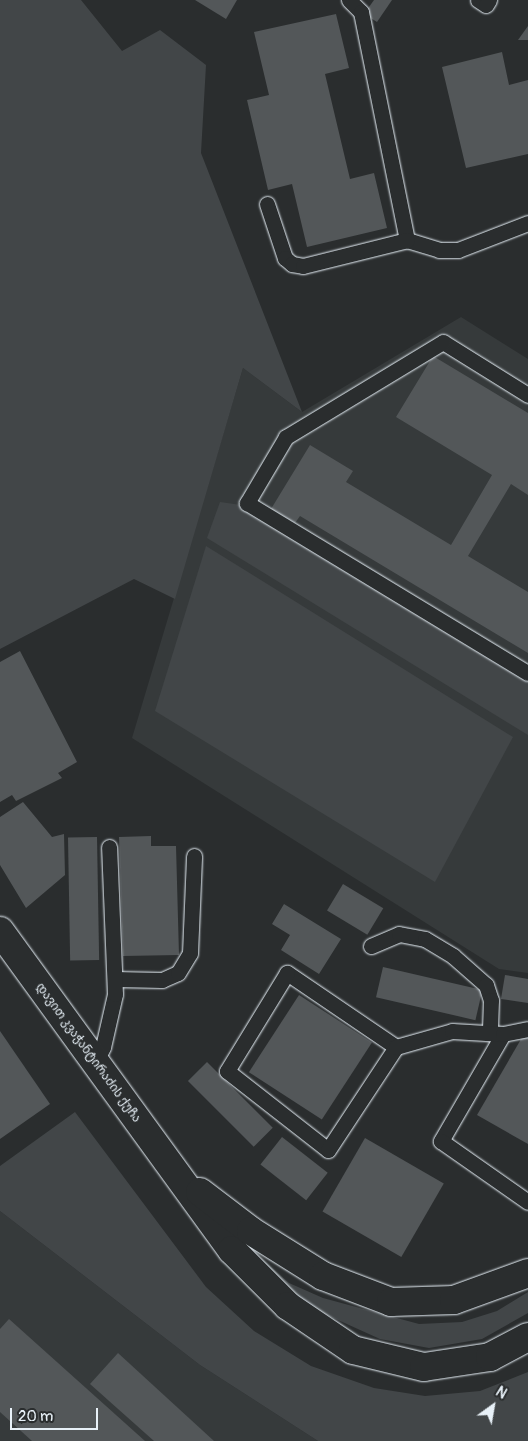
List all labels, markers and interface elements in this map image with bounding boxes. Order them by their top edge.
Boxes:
street label: დავით კვაჭანტირაძის ქუჩა [33,980,143,1126]
north arrow [468,1381,518,1431]
text: N [493,1383,510,1403]
scale bar [12,1398,100,1430]
text: 20 m [18,1407,53,1426]

